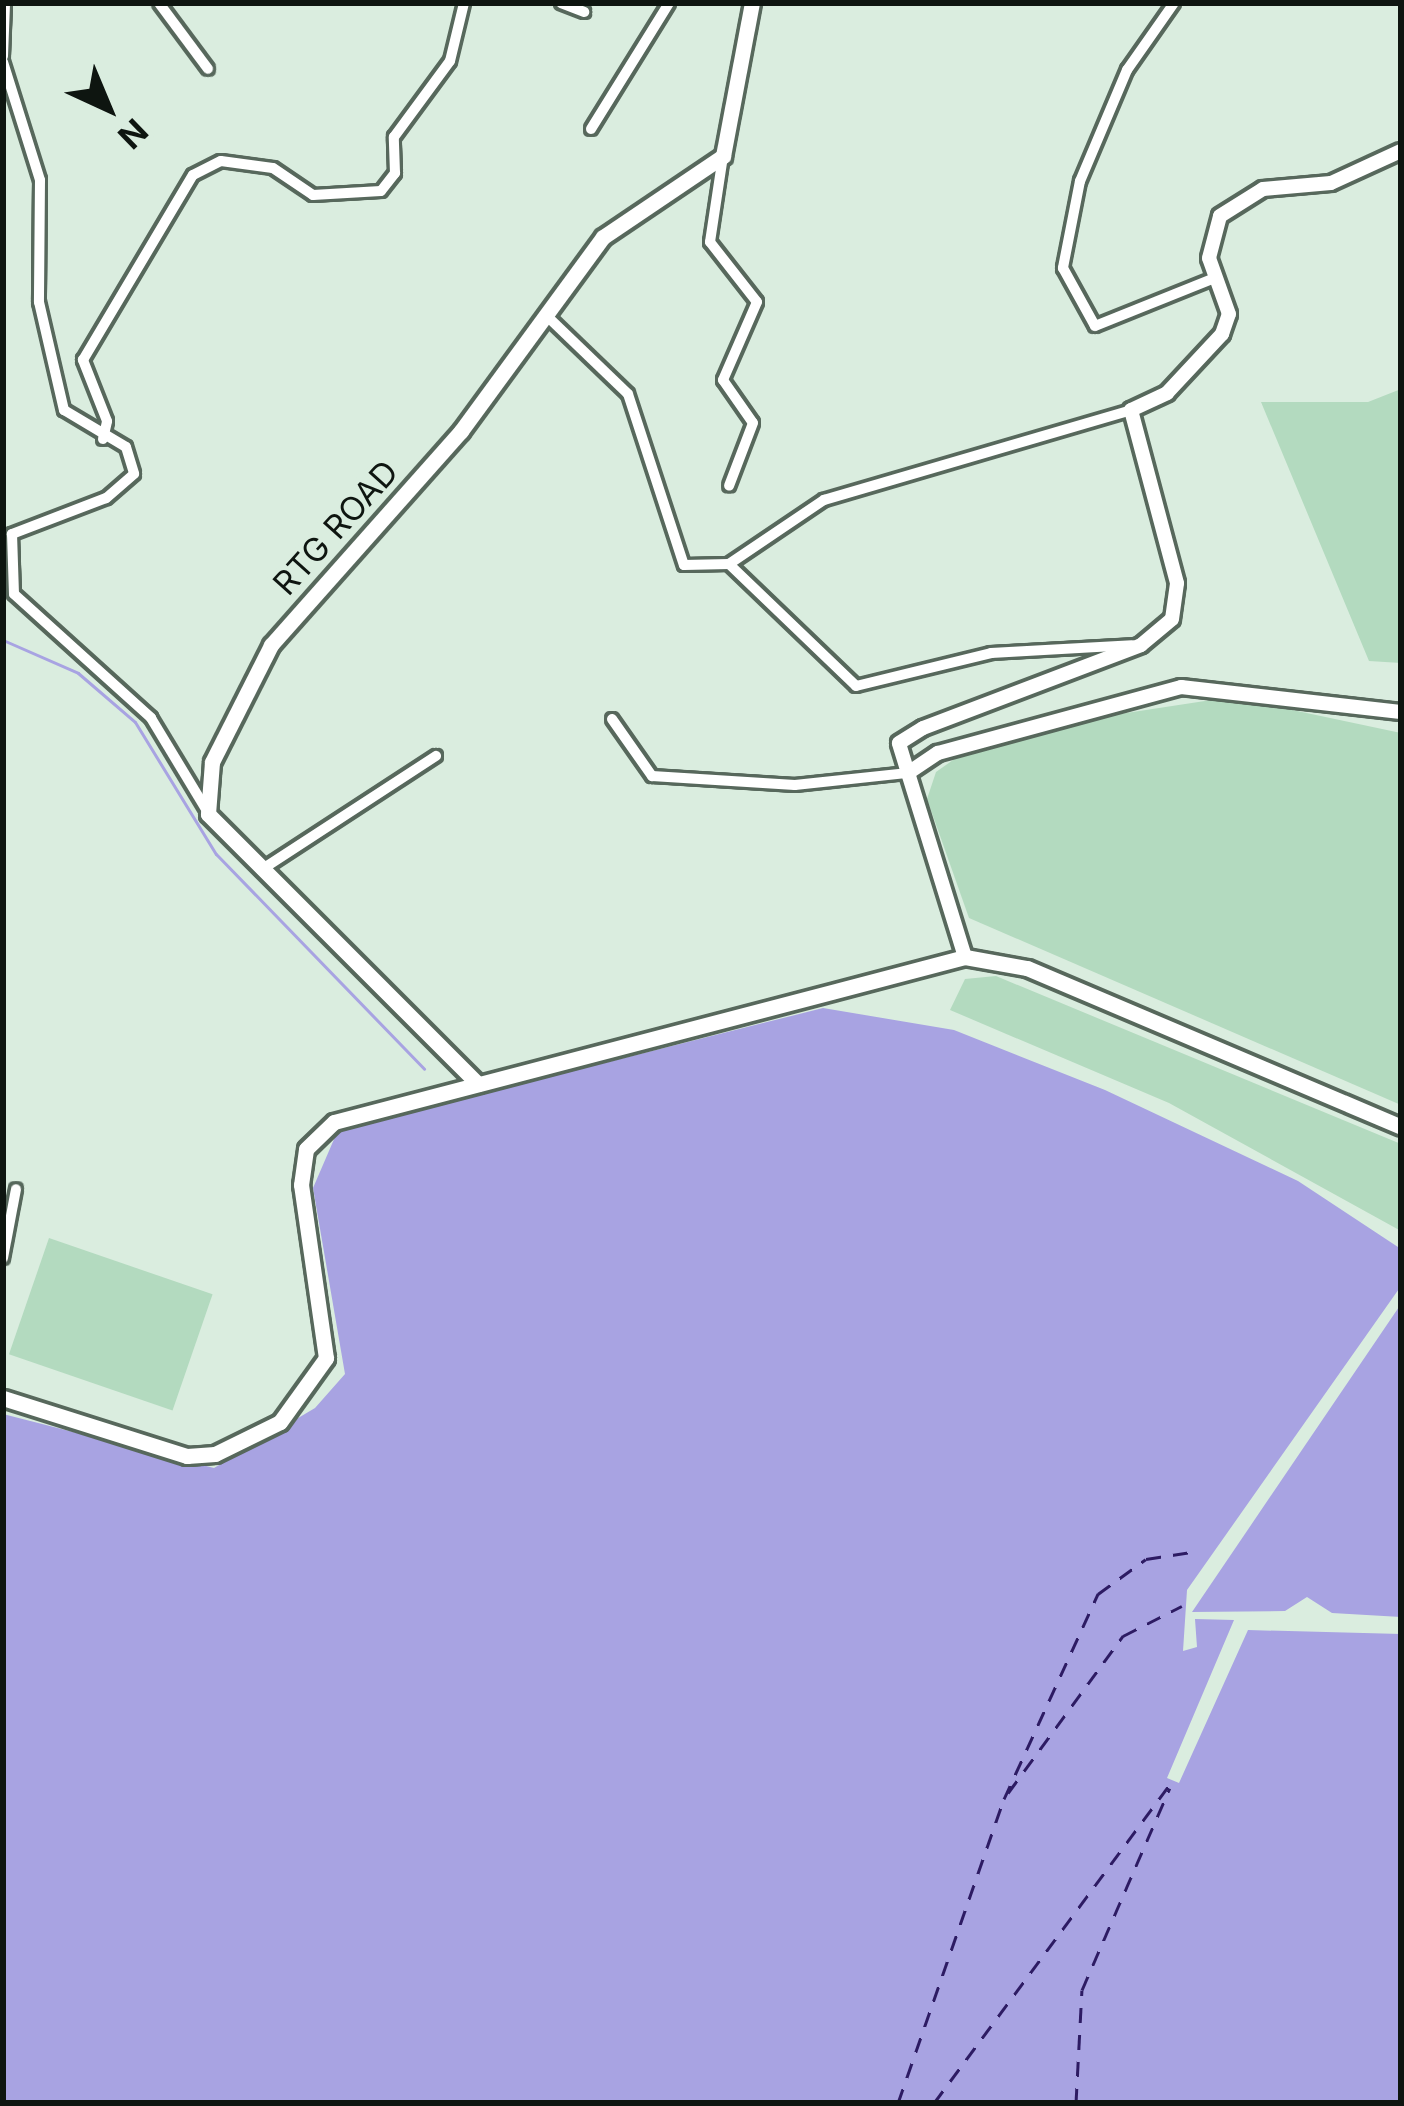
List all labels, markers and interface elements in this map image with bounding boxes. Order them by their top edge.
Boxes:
north arrow [48,48,168,168]
text: N [110,111,156,157]
street label: RTG ROAD [265,453,407,603]

